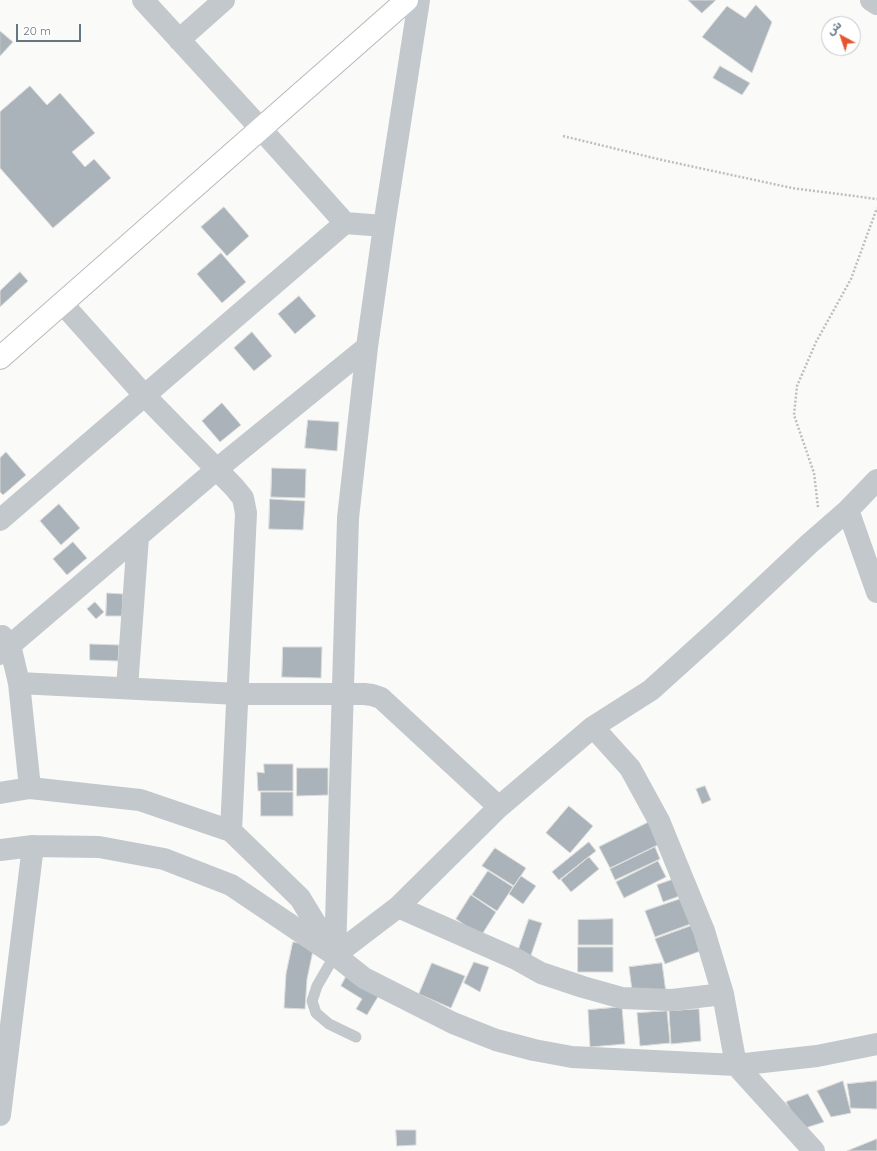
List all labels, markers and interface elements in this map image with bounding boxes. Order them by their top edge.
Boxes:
scale bar [18,16,83,42]
north arrow [821,16,861,56]
text: ش [824,17,844,38]
text: 20 m [23,23,51,38]

